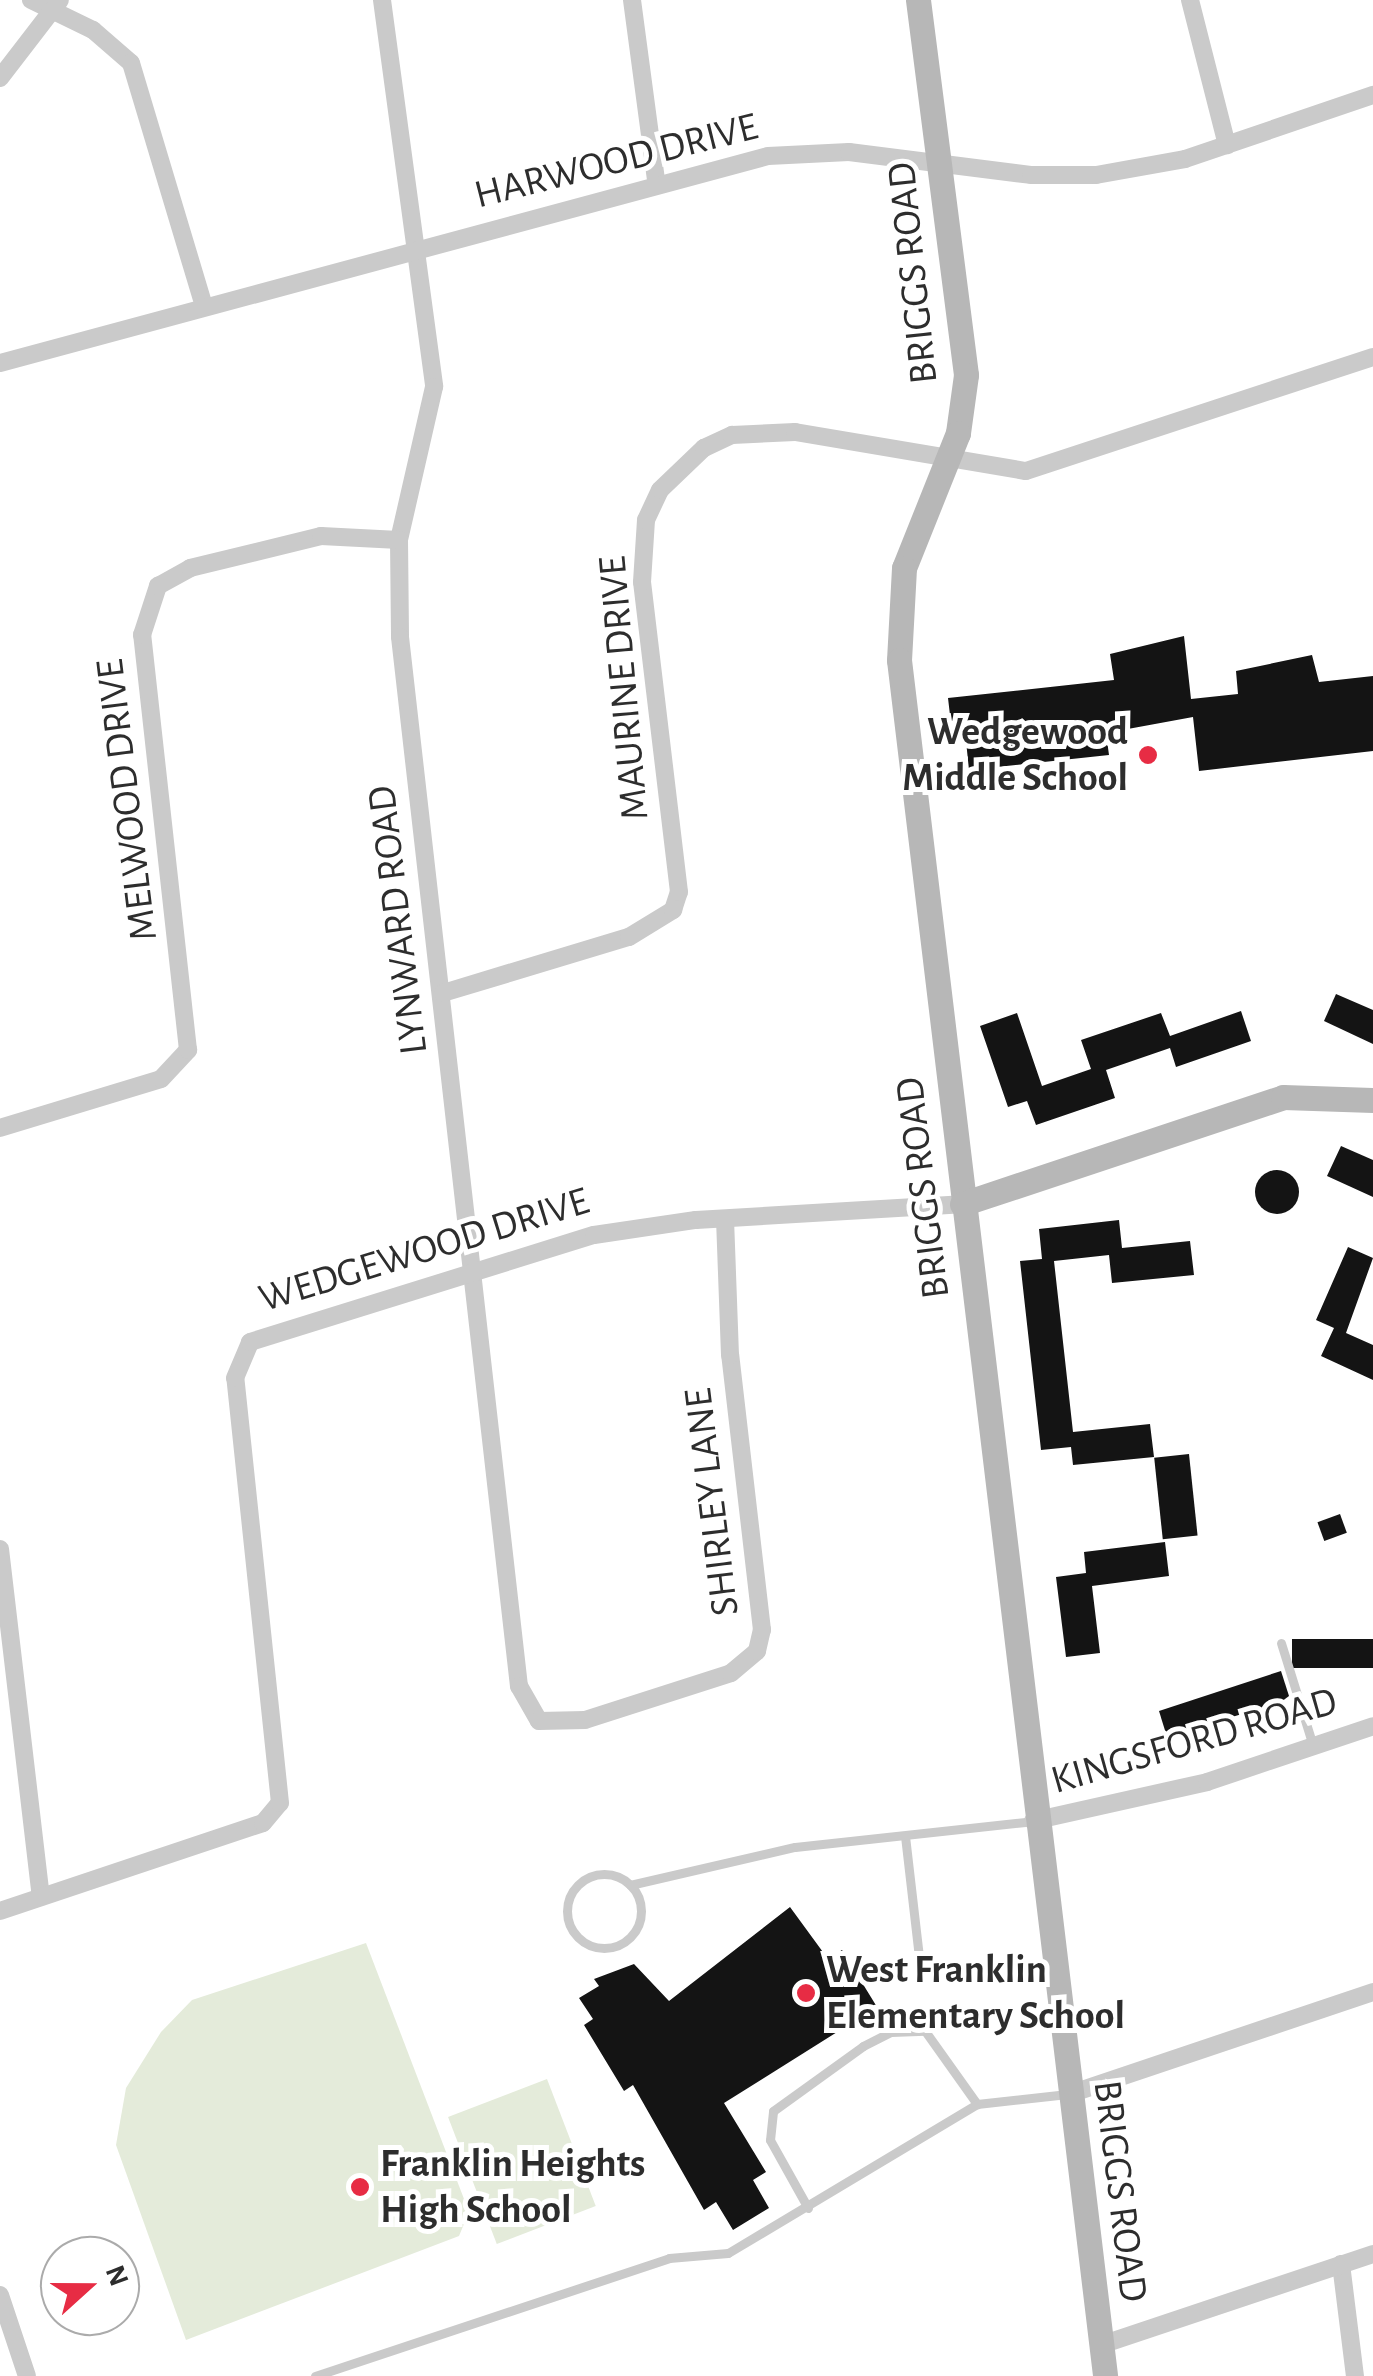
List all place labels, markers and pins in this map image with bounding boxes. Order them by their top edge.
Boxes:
place label: Wedgewood Middle School [902,708,1128,802]
marker: Wedgewood Middle School [1137,744,1159,766]
place label: West Franklin Elementary School [826,1946,1125,2040]
marker: West Franklin Elementary School [795,1982,817,2004]
place label: Franklin Heights High School [380,2140,645,2234]
marker: Franklin Heights High School [349,2176,371,2198]

